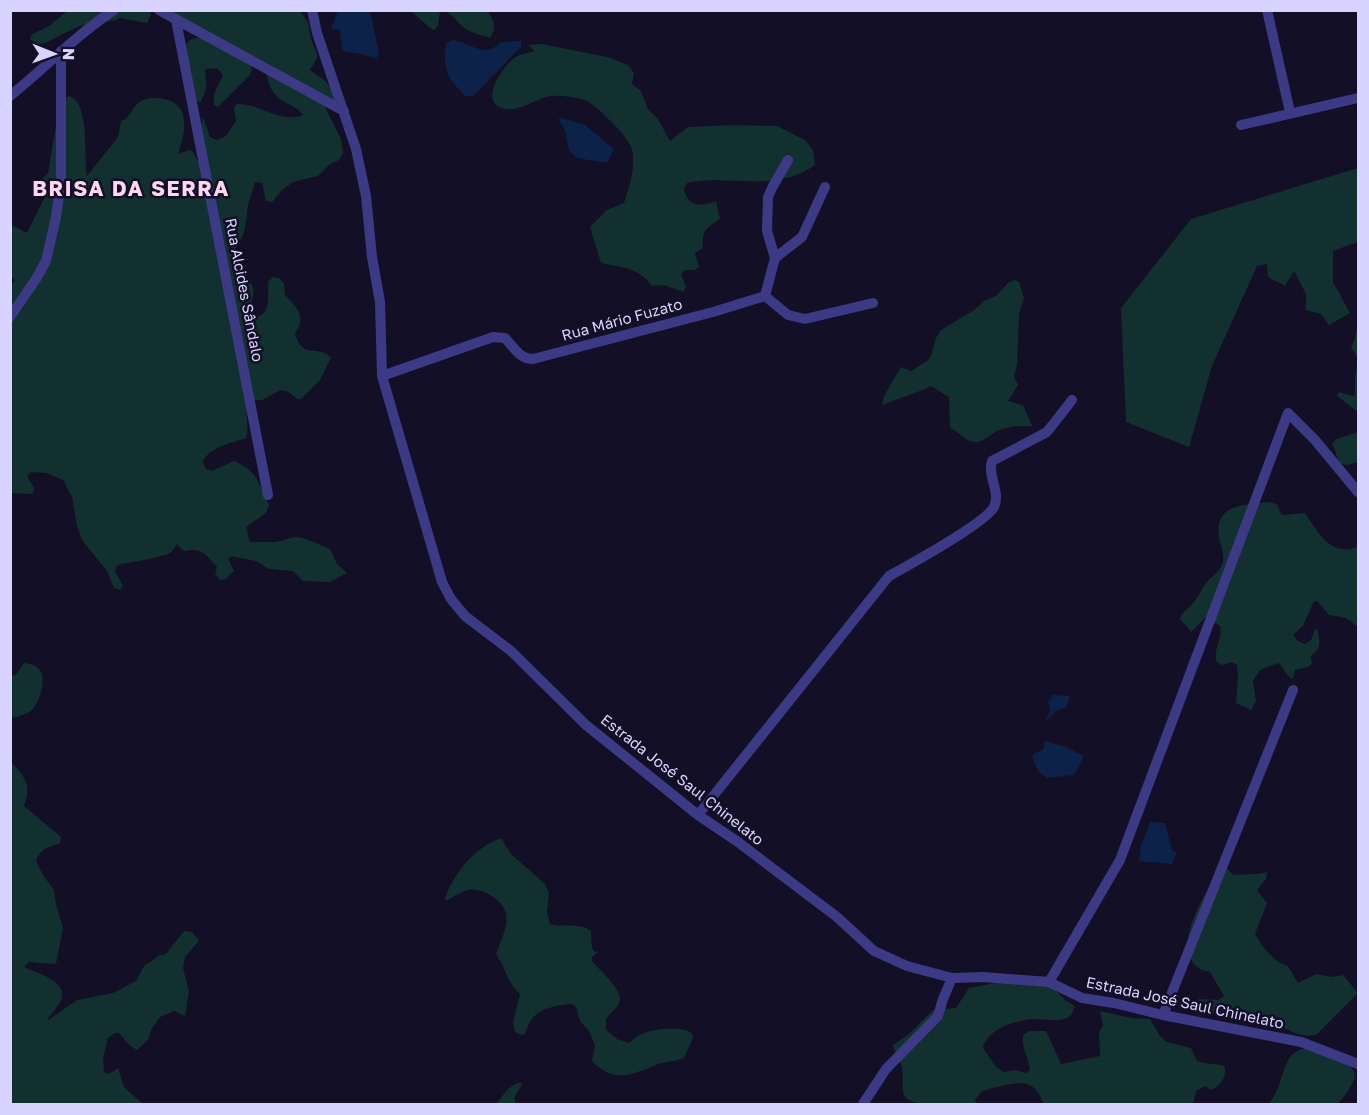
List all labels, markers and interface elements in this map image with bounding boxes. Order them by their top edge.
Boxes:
north arrow [24,24,84,84]
text: N [59,48,79,61]
district label: BRISA DA SERRA [32,175,230,201]
street label: Rua Alcides Sândalo [222,216,268,363]
street label: Rua Mário Fuzato [559,294,684,344]
street label: Estrada José Saul Chinelato [598,710,768,848]
street label: Estrada José Saul Chinelato [1085,972,1286,1032]

